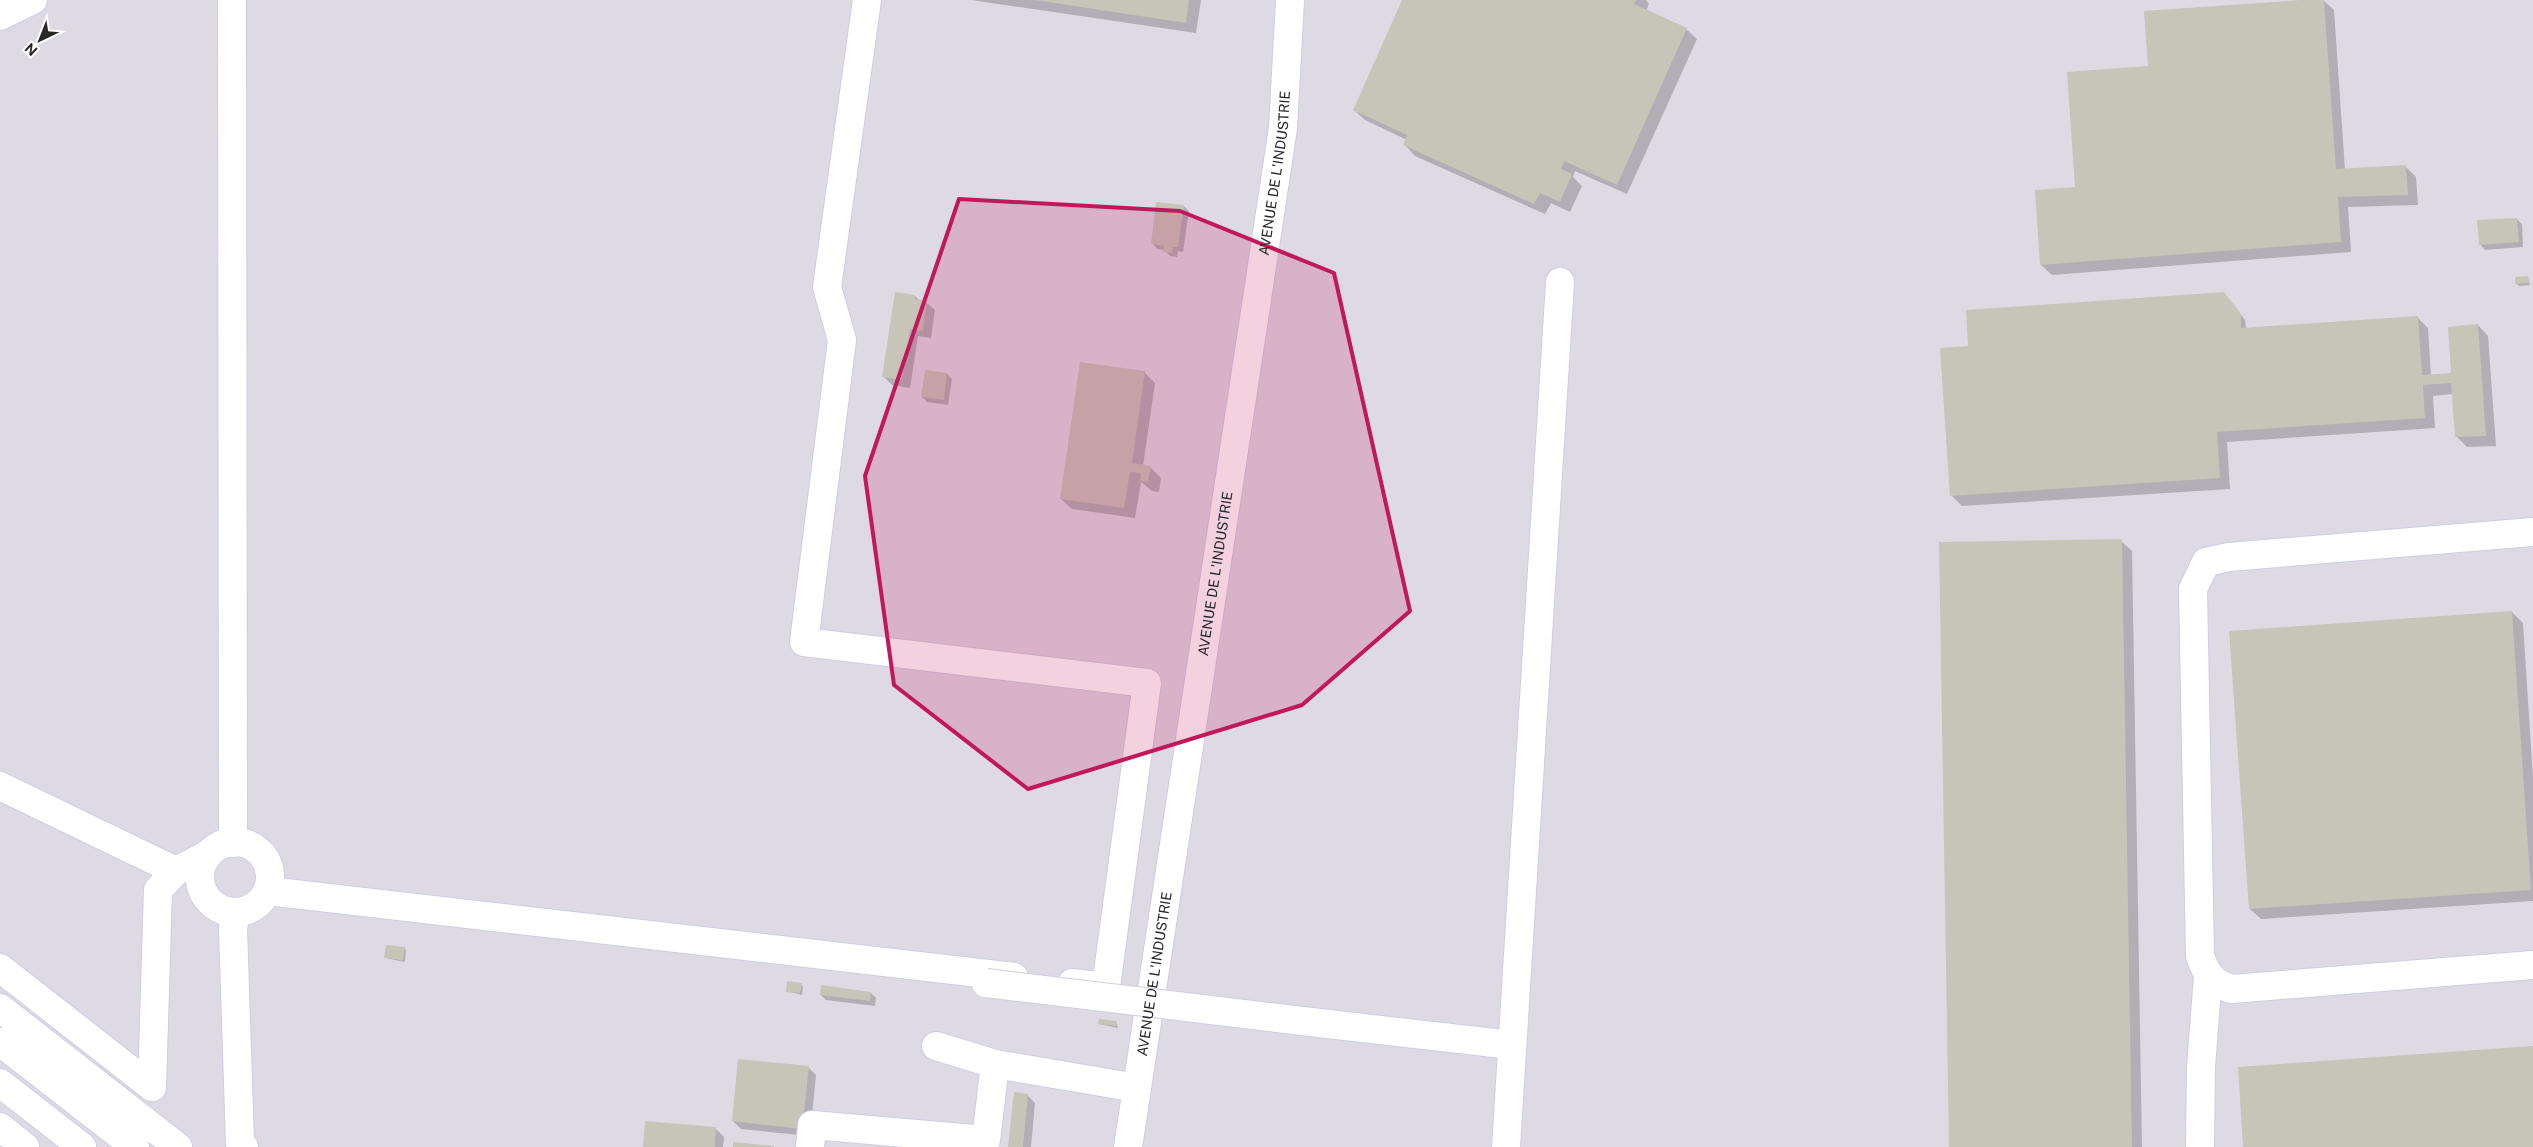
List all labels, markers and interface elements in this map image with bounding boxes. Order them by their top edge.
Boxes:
north arrow [15,15,65,65]
text: N [22,40,41,59]
street label: AVENUE DE L'INDUSTRIE [1256,90,1293,256]
street label: AVENUE DE L'INDUSTRIE [1195,490,1236,657]
street label: AVENUE DE L'INDUSTRIE [1134,891,1175,1057]

